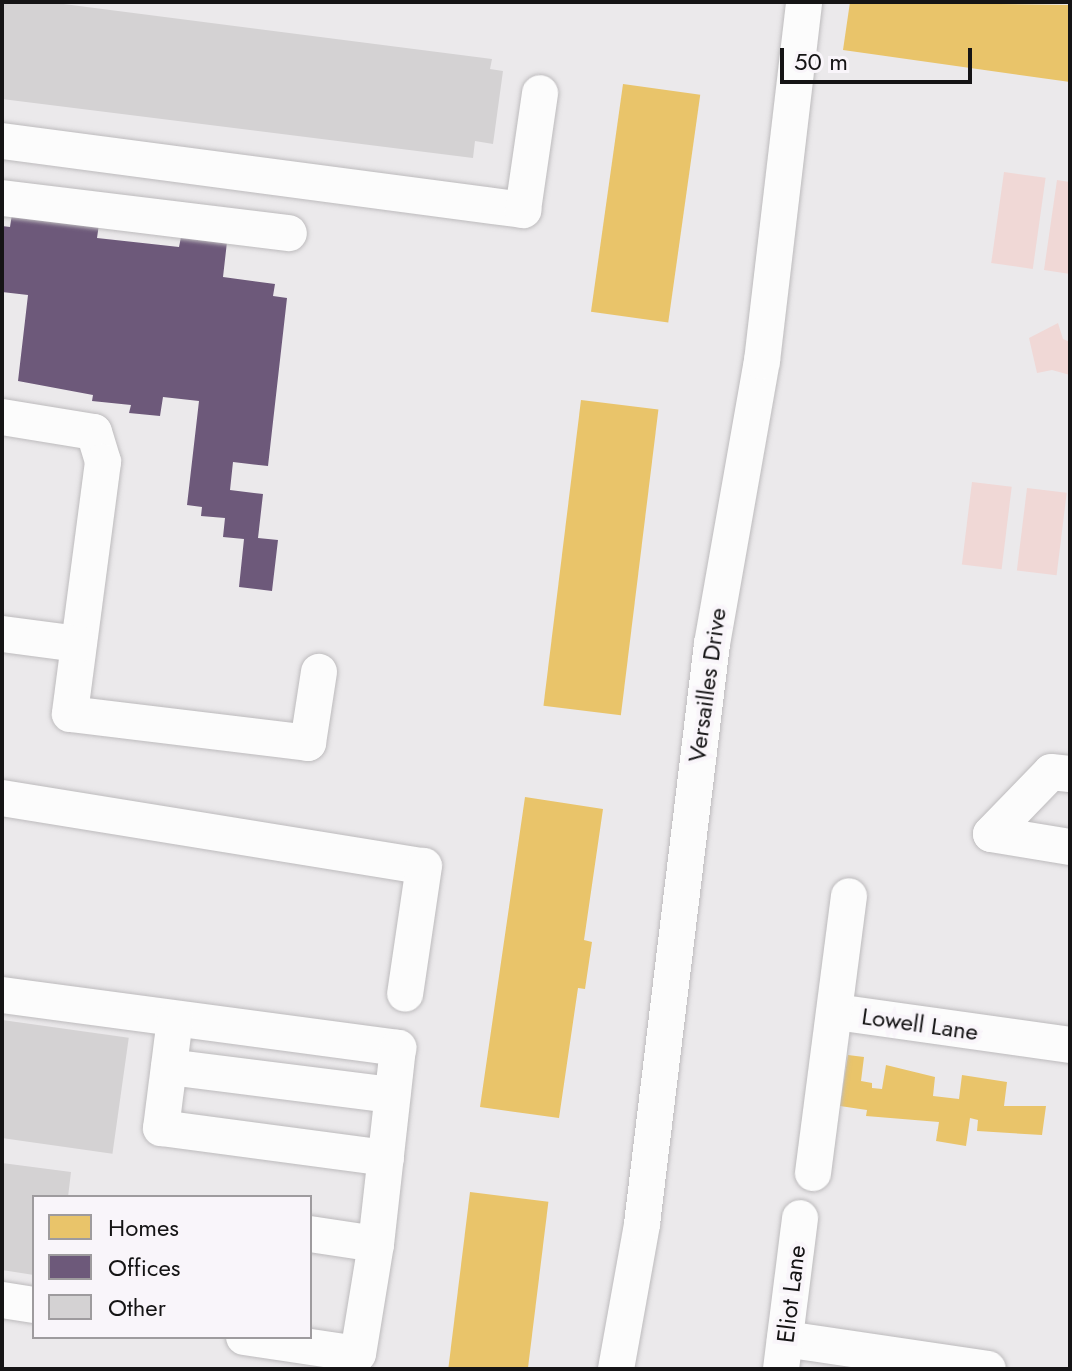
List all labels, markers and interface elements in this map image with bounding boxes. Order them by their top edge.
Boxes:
scale bar [784,32,976,82]
text: 50 m [794,44,848,79]
street label: Versailles Drive [682,606,732,764]
street label: Lowell Lane [860,1002,980,1046]
legend [32,1195,312,1339]
text: Homes [108,1210,179,1245]
street label: Eliot Lane [771,1243,811,1345]
text: Offices [108,1250,180,1285]
text: Other [108,1290,166,1325]

